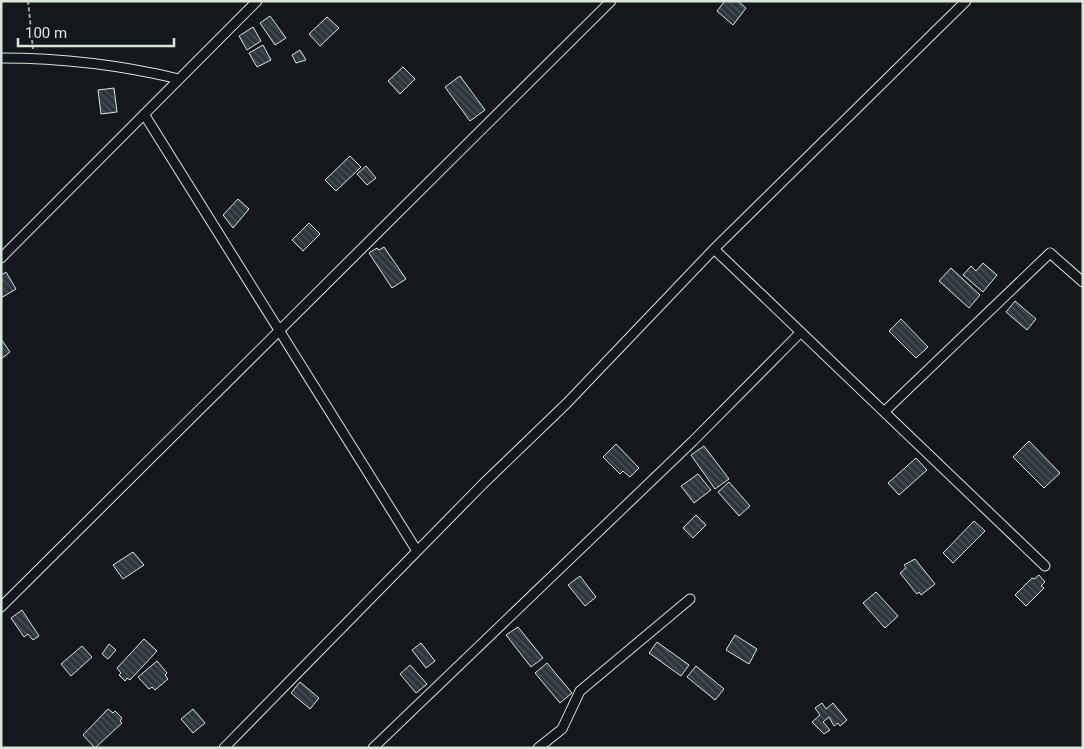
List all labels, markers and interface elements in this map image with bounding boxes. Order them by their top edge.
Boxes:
scale bar [18,15,174,47]
text: 100 m [25,24,67,42]

